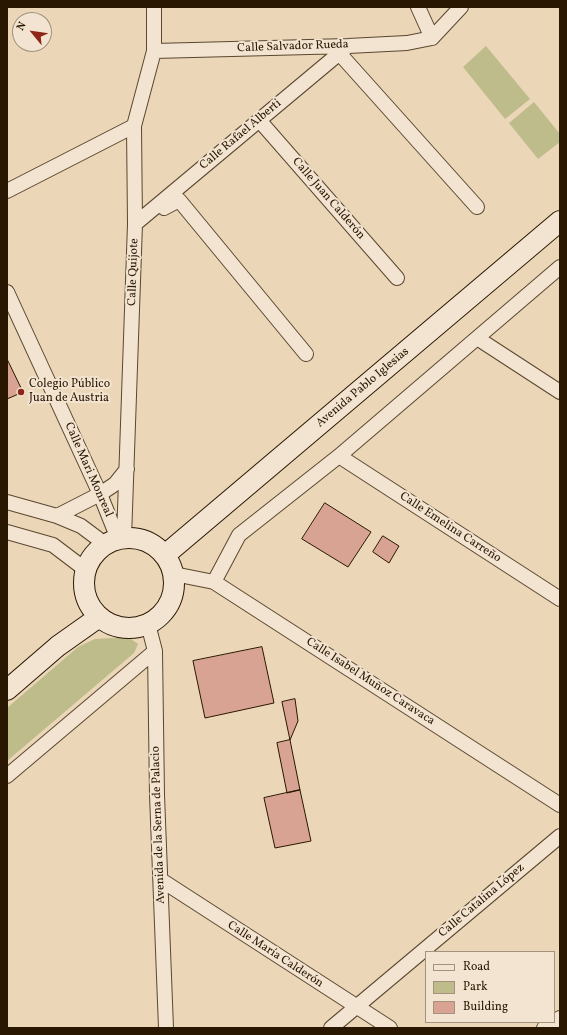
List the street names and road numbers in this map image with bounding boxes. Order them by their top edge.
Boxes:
street label: Calle Salvador Rueda [237,38,349,56]
street label: Calle Rafael Alberti [197,97,285,173]
street label: Calle Juan Calderón [289,155,367,243]
street label: Calle Quijote [126,238,142,306]
street label: Avenida Pablo Iglesias [314,345,412,431]
street label: Calle Mari Monreal [61,420,115,520]
street label: Calle Emelina Carreño [396,490,504,566]
street label: Calle Isabel Muñoz Caravaca [303,635,437,729]
street label: Avenida de la Serna de Palacio [149,746,169,904]
street label: Calle Catalina López [436,861,528,941]
street label: Calle María Calderón [224,919,326,991]

